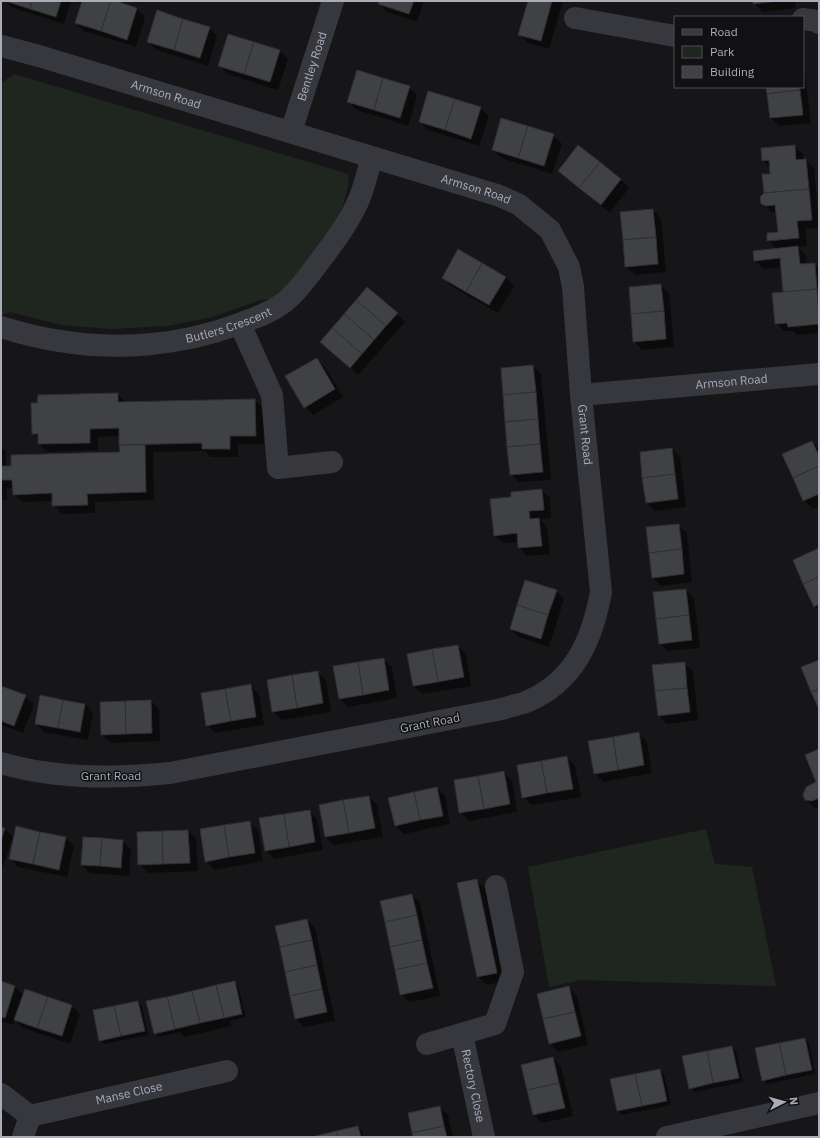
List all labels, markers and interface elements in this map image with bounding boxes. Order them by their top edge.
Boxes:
legend [674,16,804,88]
text: Road [710,24,738,39]
street label: Bentley Road [293,30,330,103]
text: Park [710,44,735,59]
text: Building [710,64,755,79]
street label: Armson Road [129,76,203,112]
street label: Armson Road [439,170,513,207]
street label: Butlers Crescent [184,304,274,346]
street label: Armson Road [695,371,768,392]
street label: Grant Road [575,404,596,465]
street label: Grant Road [399,709,461,736]
street label: Grant Road [81,768,141,783]
street label: Rectory Close [458,1048,489,1124]
street label: Manse Close [94,1078,164,1108]
north arrow [764,1082,804,1122]
text: N [787,1096,801,1106]

